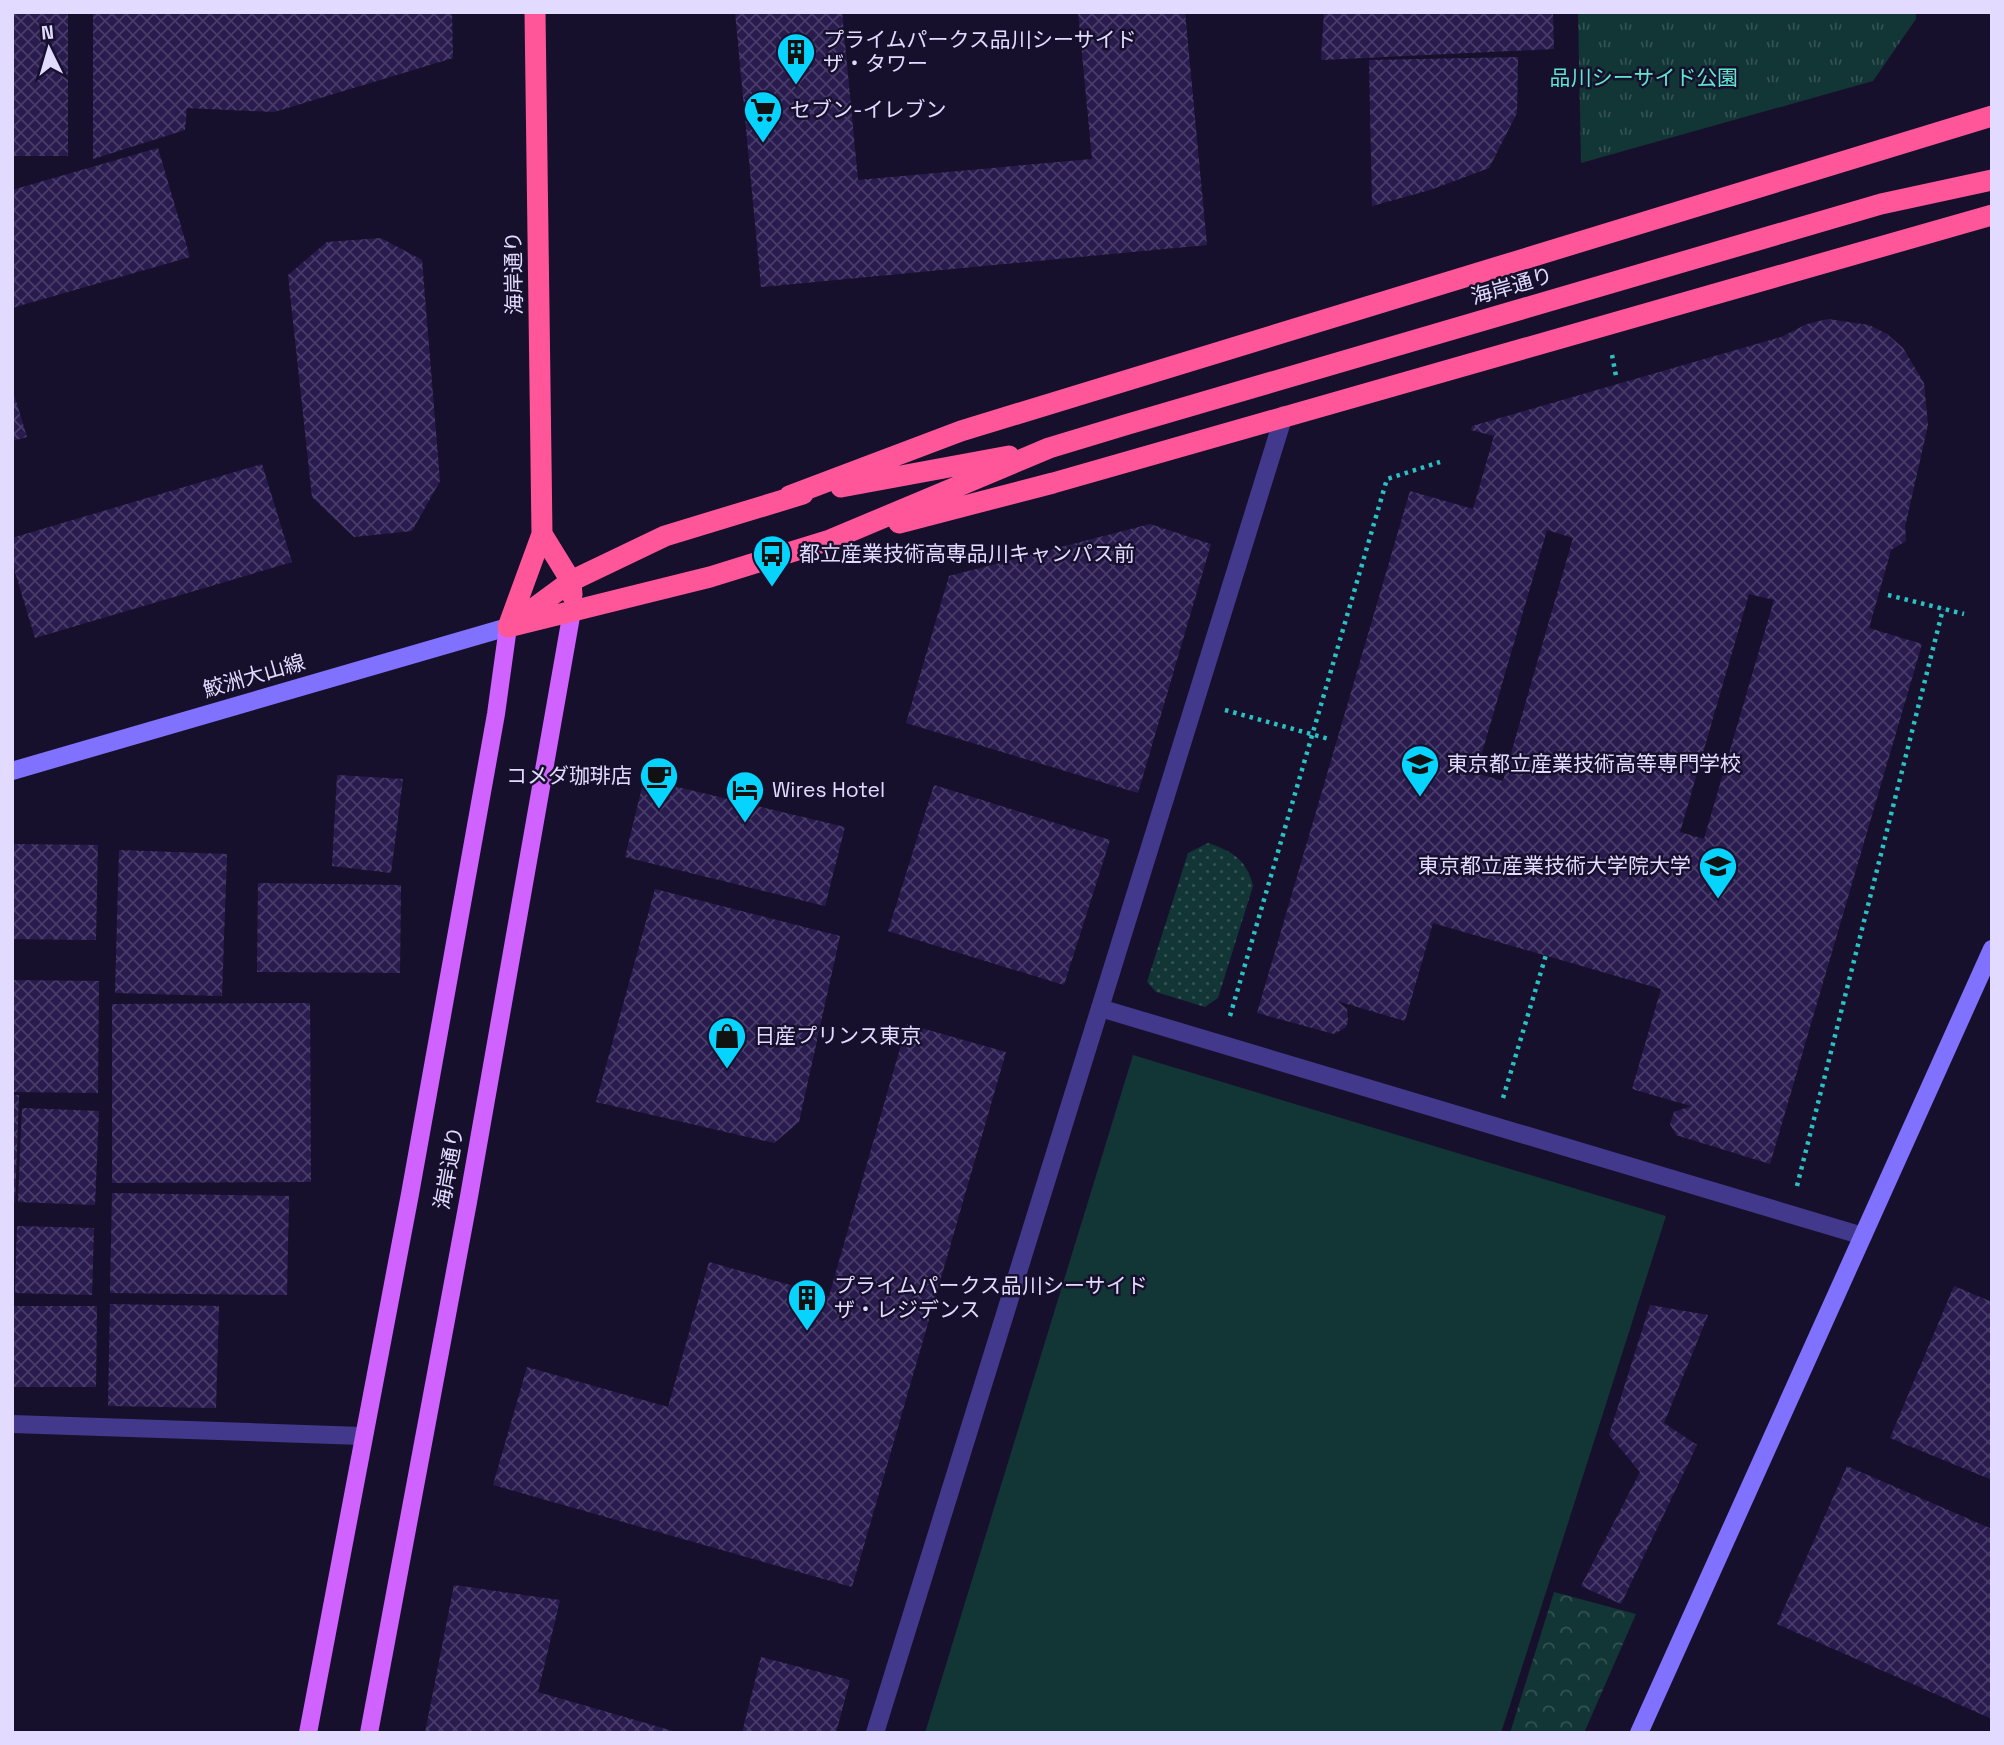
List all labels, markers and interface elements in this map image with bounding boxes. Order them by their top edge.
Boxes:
north arrow [14,14,84,84]
text: N [40,20,55,46]
place label: プライムパークス品川シーサイド ザ・タワー [823,26,1137,77]
building icon: プライムパークス品川シーサイド ザ・タワー [775,31,817,86]
park label: 品川シーサイド公園 [1550,64,1738,91]
supermarket icon: セブン-イレブン [742,89,784,144]
place label: セブン-イレブン [790,96,947,123]
street label: 海岸通り [499,231,528,315]
street label: 海岸通り [1468,261,1556,310]
bus stop icon: 都立産業技術高専品川キャンパス前 [751,533,793,588]
place label: 都立産業技術高専品川キャンパス前 [799,540,1135,567]
street label: 鮫洲大山線 [200,648,308,703]
school or university icon: 東京都立産業技術高等専門学校 [1399,743,1441,798]
place label: 東京都立産業技術高等専門学校 [1447,750,1741,777]
cafe icon: コメダ珈琲店 [638,755,680,810]
place label: コメダ珈琲店 [506,762,632,789]
hotel icon: Wires Hotel [724,769,766,824]
place label: Wires Hotel [772,776,885,803]
school or university icon: 東京都立産業技術大学院大学 [1697,845,1739,900]
place label: 東京都立産業技術大学院大学 [1418,852,1691,879]
shop icon: 日産プリンス東京 [706,1015,748,1070]
place label: 日産プリンス東京 [754,1022,922,1049]
street label: 海岸通り [428,1124,469,1212]
place label: プライムパークス品川シーサイド ザ・レジデンス [834,1272,1148,1323]
building icon: プライムパークス品川シーサイド ザ・レジデンス [786,1277,828,1332]

